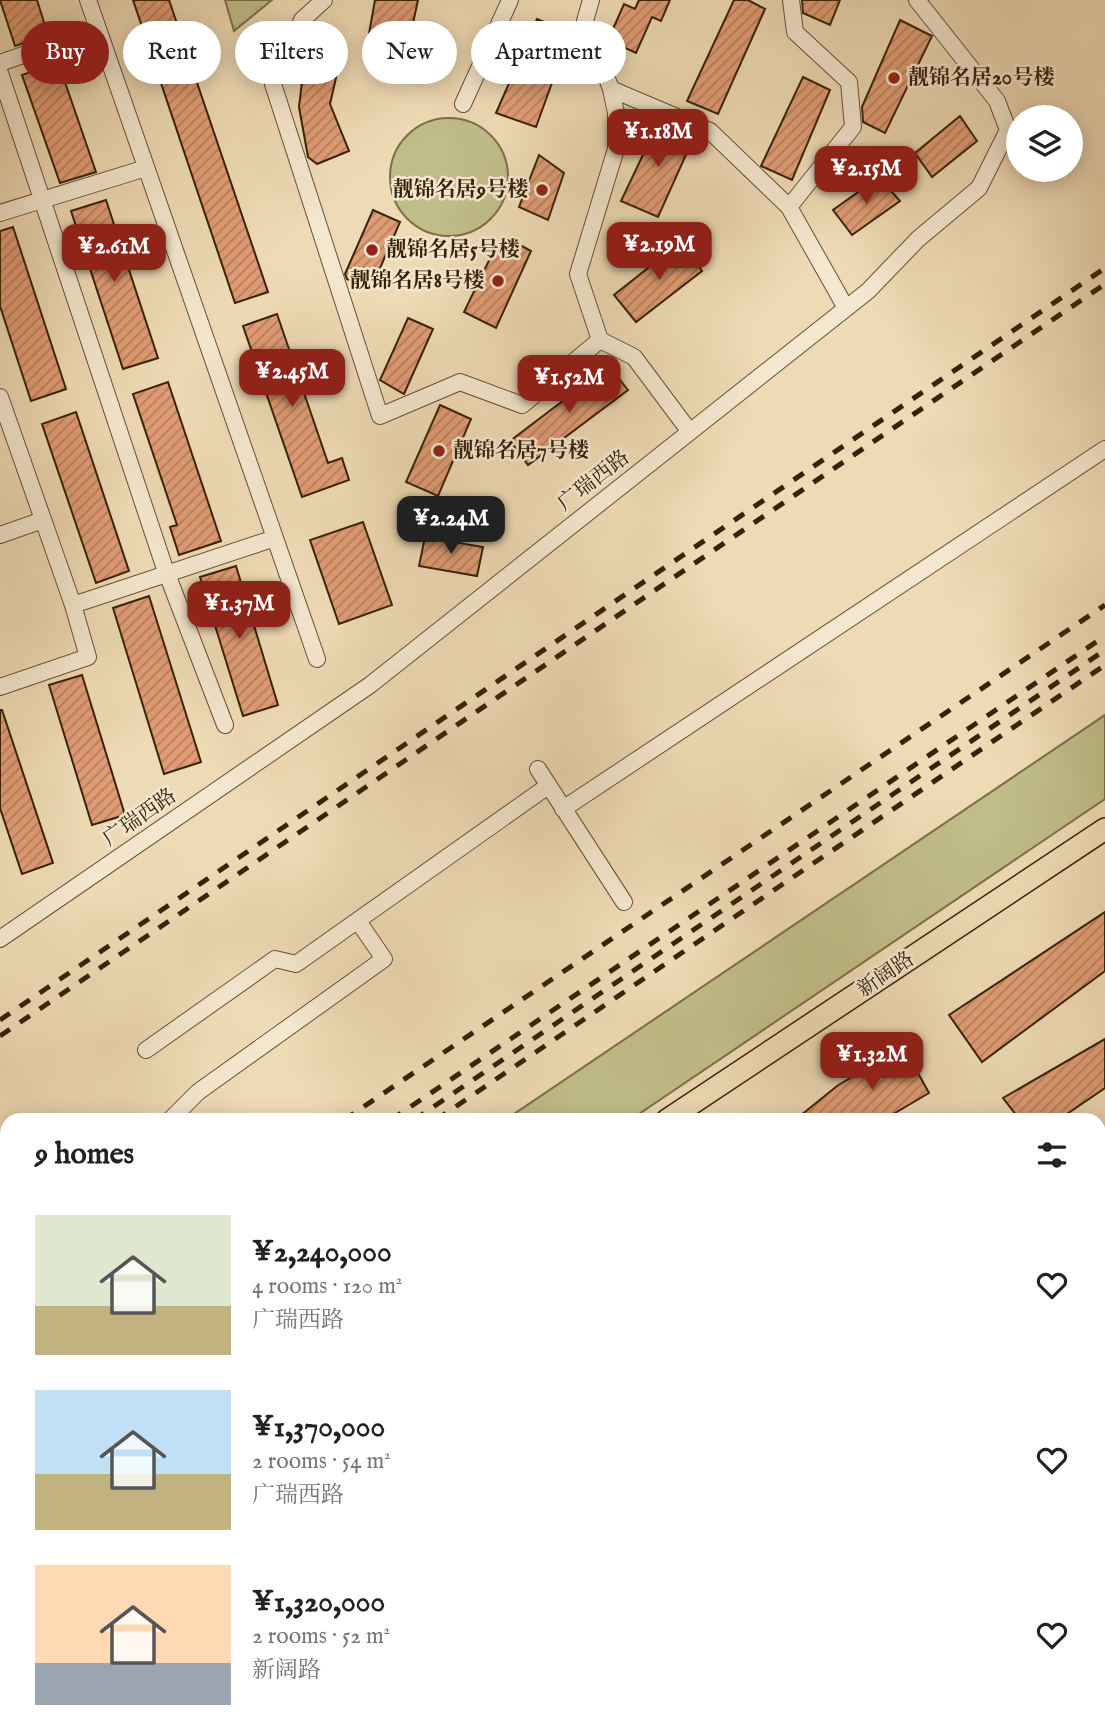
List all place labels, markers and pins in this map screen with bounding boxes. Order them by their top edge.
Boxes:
place label: 靓锦名居20号楼 [908,65,1054,92]
marker: 靓锦名居20号楼 [886,70,902,86]
pin: ¥1.18M [601,110,715,169]
pin: ¥2.15M [809,146,923,206]
place label: 靓锦名居9号楼 [393,177,528,204]
marker: 靓锦名居9号楼 [534,182,550,198]
pin: ¥2.19M [602,222,716,282]
pin: ¥2.61M [57,224,171,284]
place label: 靓锦名居5号楼 [386,237,520,264]
marker: 靓锦名居5号楼 [364,242,380,258]
place label: 靓锦名居8号楼 [350,268,484,295]
marker: 靓锦名居8号楼 [490,273,506,289]
pin: ¥2.45M [235,350,349,409]
pin: ¥1.52M [512,356,626,415]
place label: 靓锦名居7号楼 [453,438,589,465]
marker: 靓锦名居7号楼 [431,443,447,459]
pin: ¥2.24M [394,496,508,556]
pin: ¥1.37M [182,582,296,641]
pin: ¥1.32M [815,1032,929,1092]

